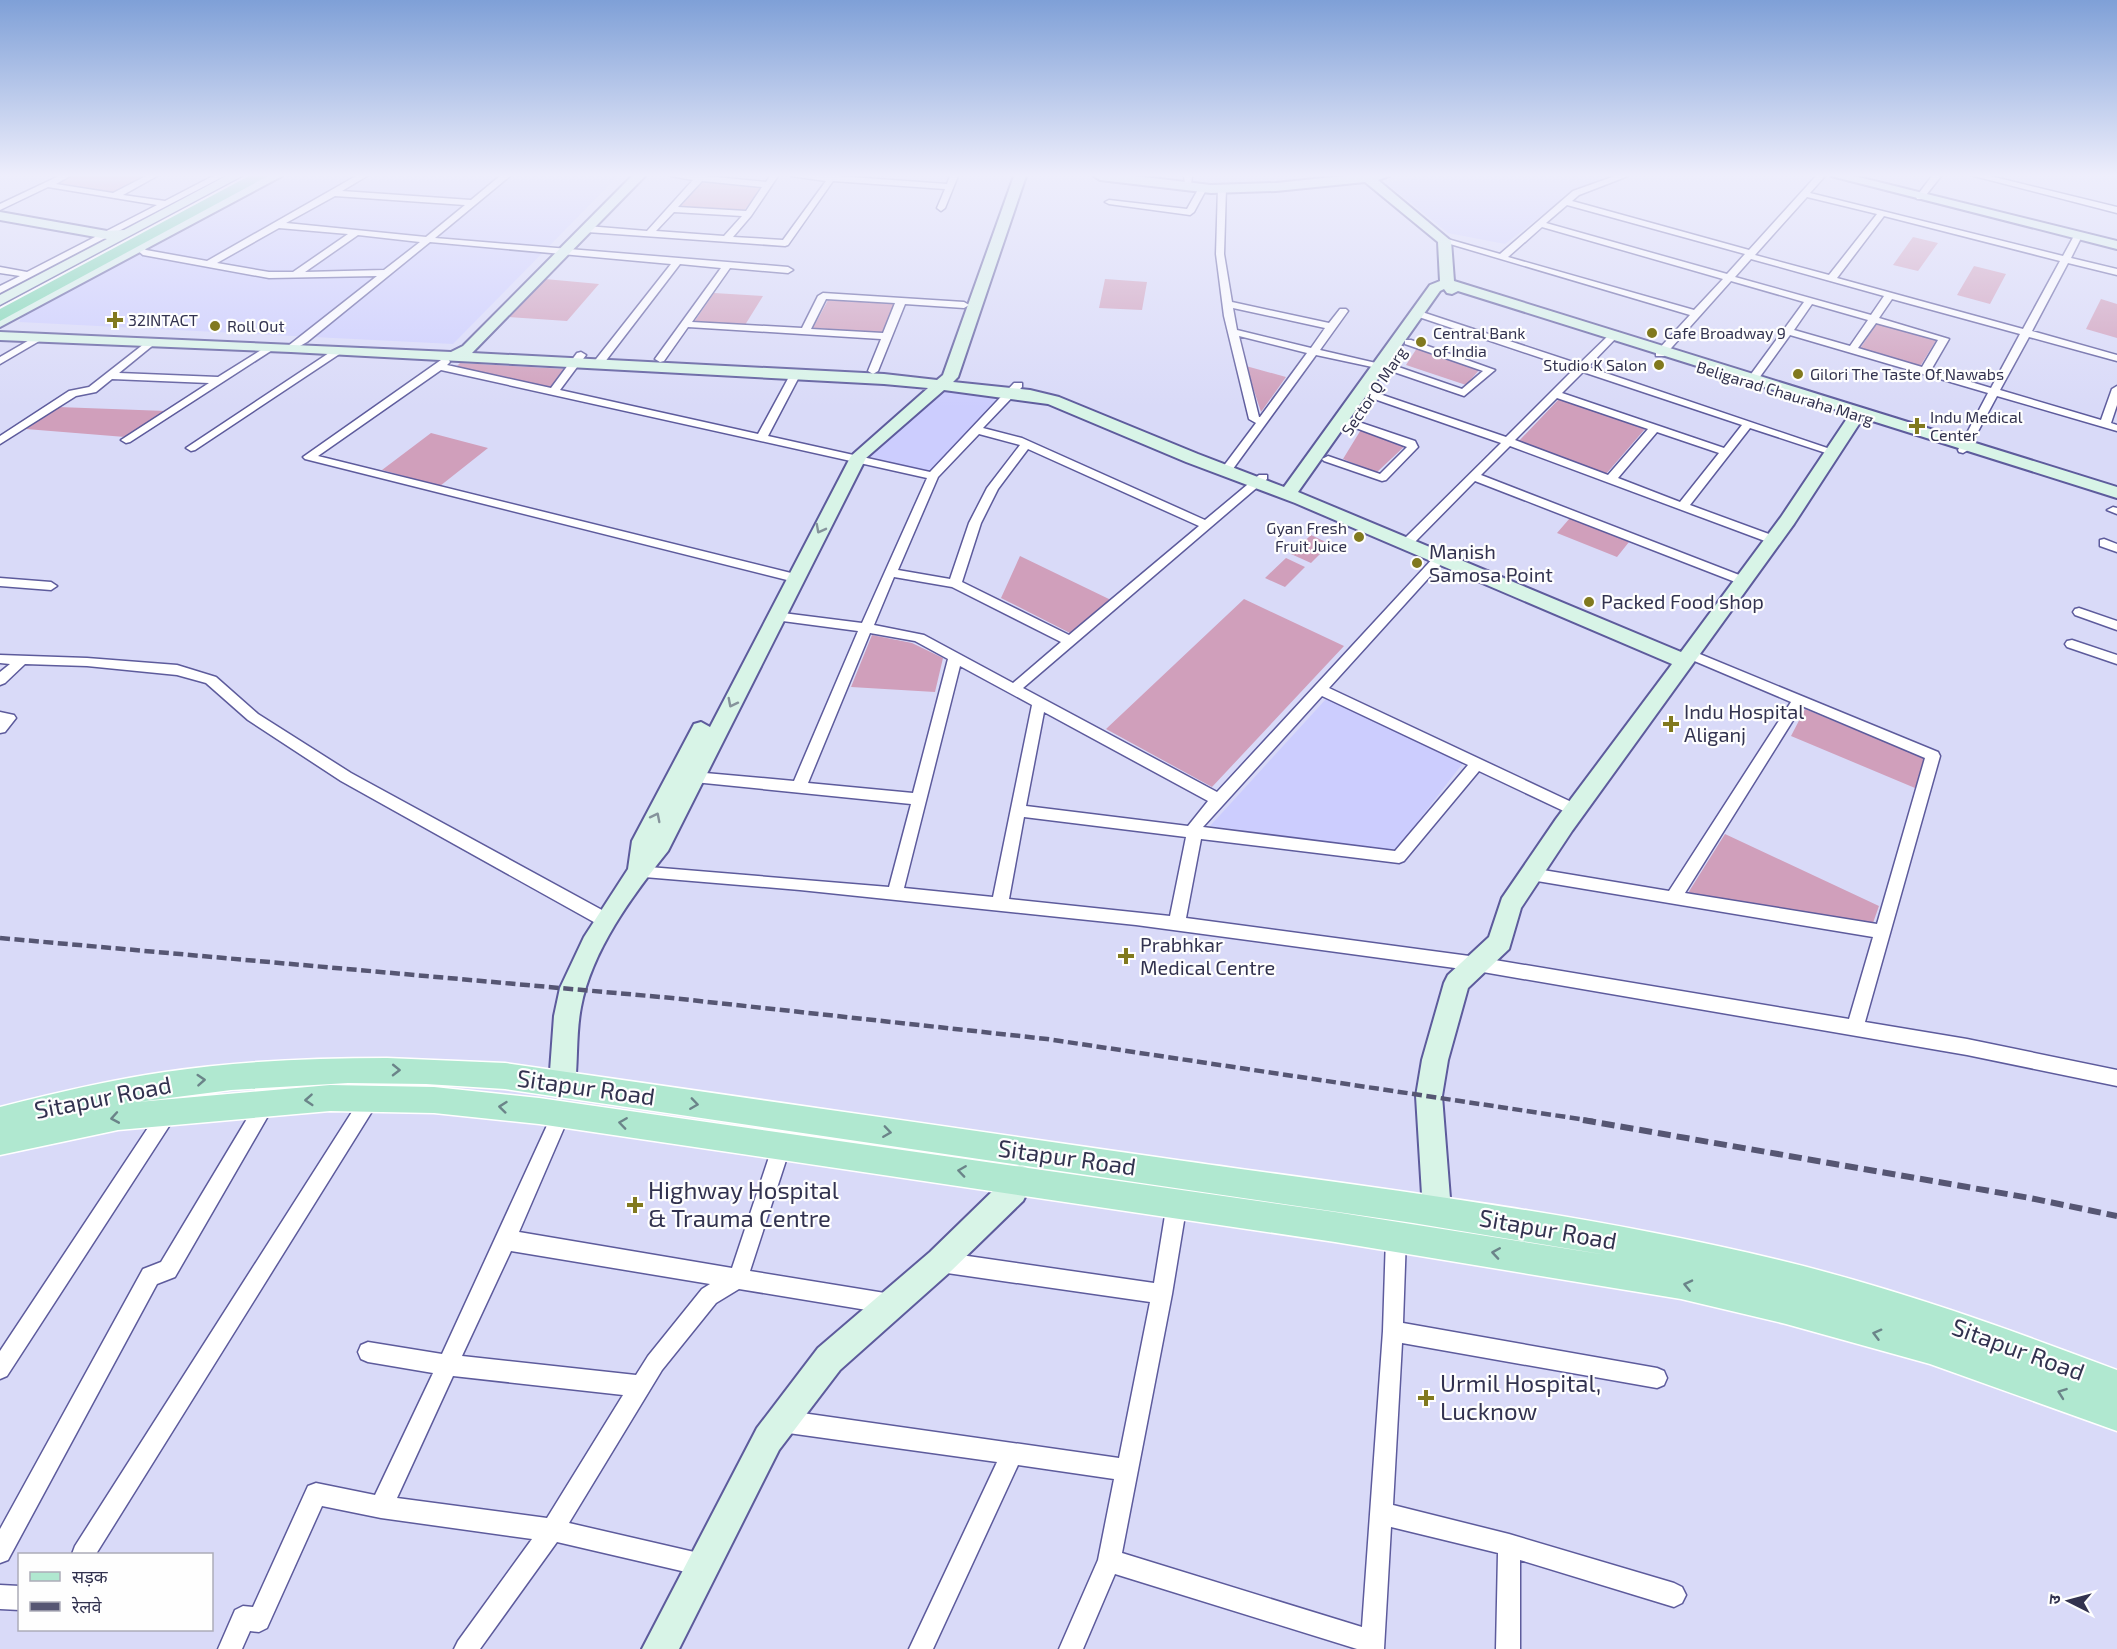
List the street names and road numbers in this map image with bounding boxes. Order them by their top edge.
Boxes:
street label: Sector Q Marg [1337,343,1411,439]
street label: Beligarad Chauraha Marg [1694,357,1876,429]
street label: Sitapur Road [515,1062,657,1111]
street label: Sitapur Road [32,1069,174,1124]
street label: Sitapur Road [996,1132,1138,1181]
street label: Sitapur Road [1477,1202,1619,1255]
street label: Sitapur Road [1948,1311,2089,1386]

